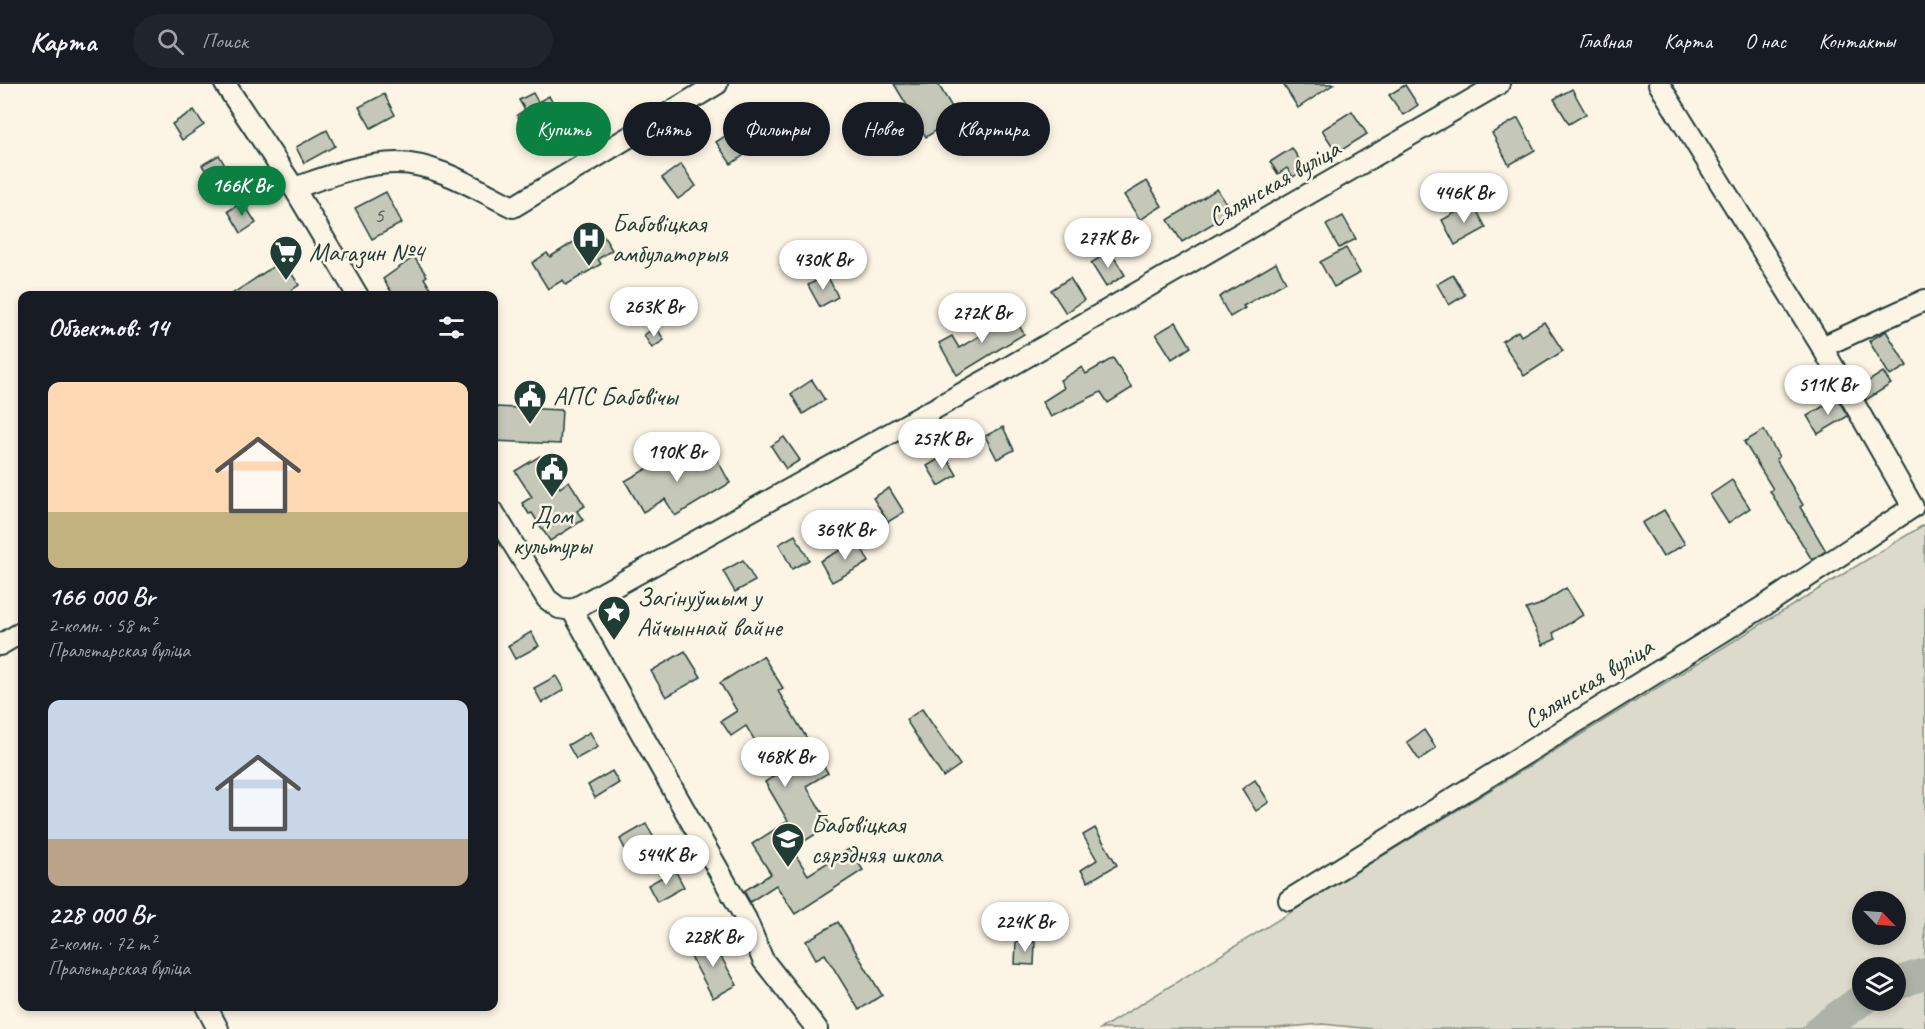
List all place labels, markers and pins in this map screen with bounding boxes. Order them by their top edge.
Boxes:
pin: 166K Br [187,166,297,217]
pin: 446K Br [1409,173,1519,224]
place label: Бабовіцкая амбулаторыя [612,207,729,270]
pin: 277K Br [1053,218,1163,269]
hospital icon: Бабовіцкая амбулаторыя [571,220,607,267]
supermarket icon: Магазин №4 [268,234,304,281]
place label: Магазин №4 [309,236,427,269]
pin: 430K Br [768,240,878,291]
pin: 263K Br [599,287,709,338]
pin: 272K Br [927,293,1037,344]
pin: 511K Br [1773,365,1883,416]
public building icon: АПС Бабовічы [512,378,548,425]
place label: АПС Бабовічы [553,380,680,413]
pin: 257K Br [887,419,997,470]
pin: 190K Br [622,432,732,483]
public building icon: Дом культуры [534,451,570,498]
place label: Дом культуры [513,499,594,562]
pin: 369K Br [790,510,900,561]
place label: Загінуўшым у Айчыннай вайне [637,581,784,644]
place icon: Загінуўшым у Айчыннай вайне [596,594,632,641]
pin: 468K Br [730,737,840,788]
place label: Бабовіцкая сярэдняя школа [811,808,944,871]
school or university icon: Бабовіцкая сярэдняя школа [770,821,806,868]
pin: 544K Br [611,835,721,886]
pin: 224K Br [970,902,1080,953]
pin: 228K Br [658,917,768,968]

